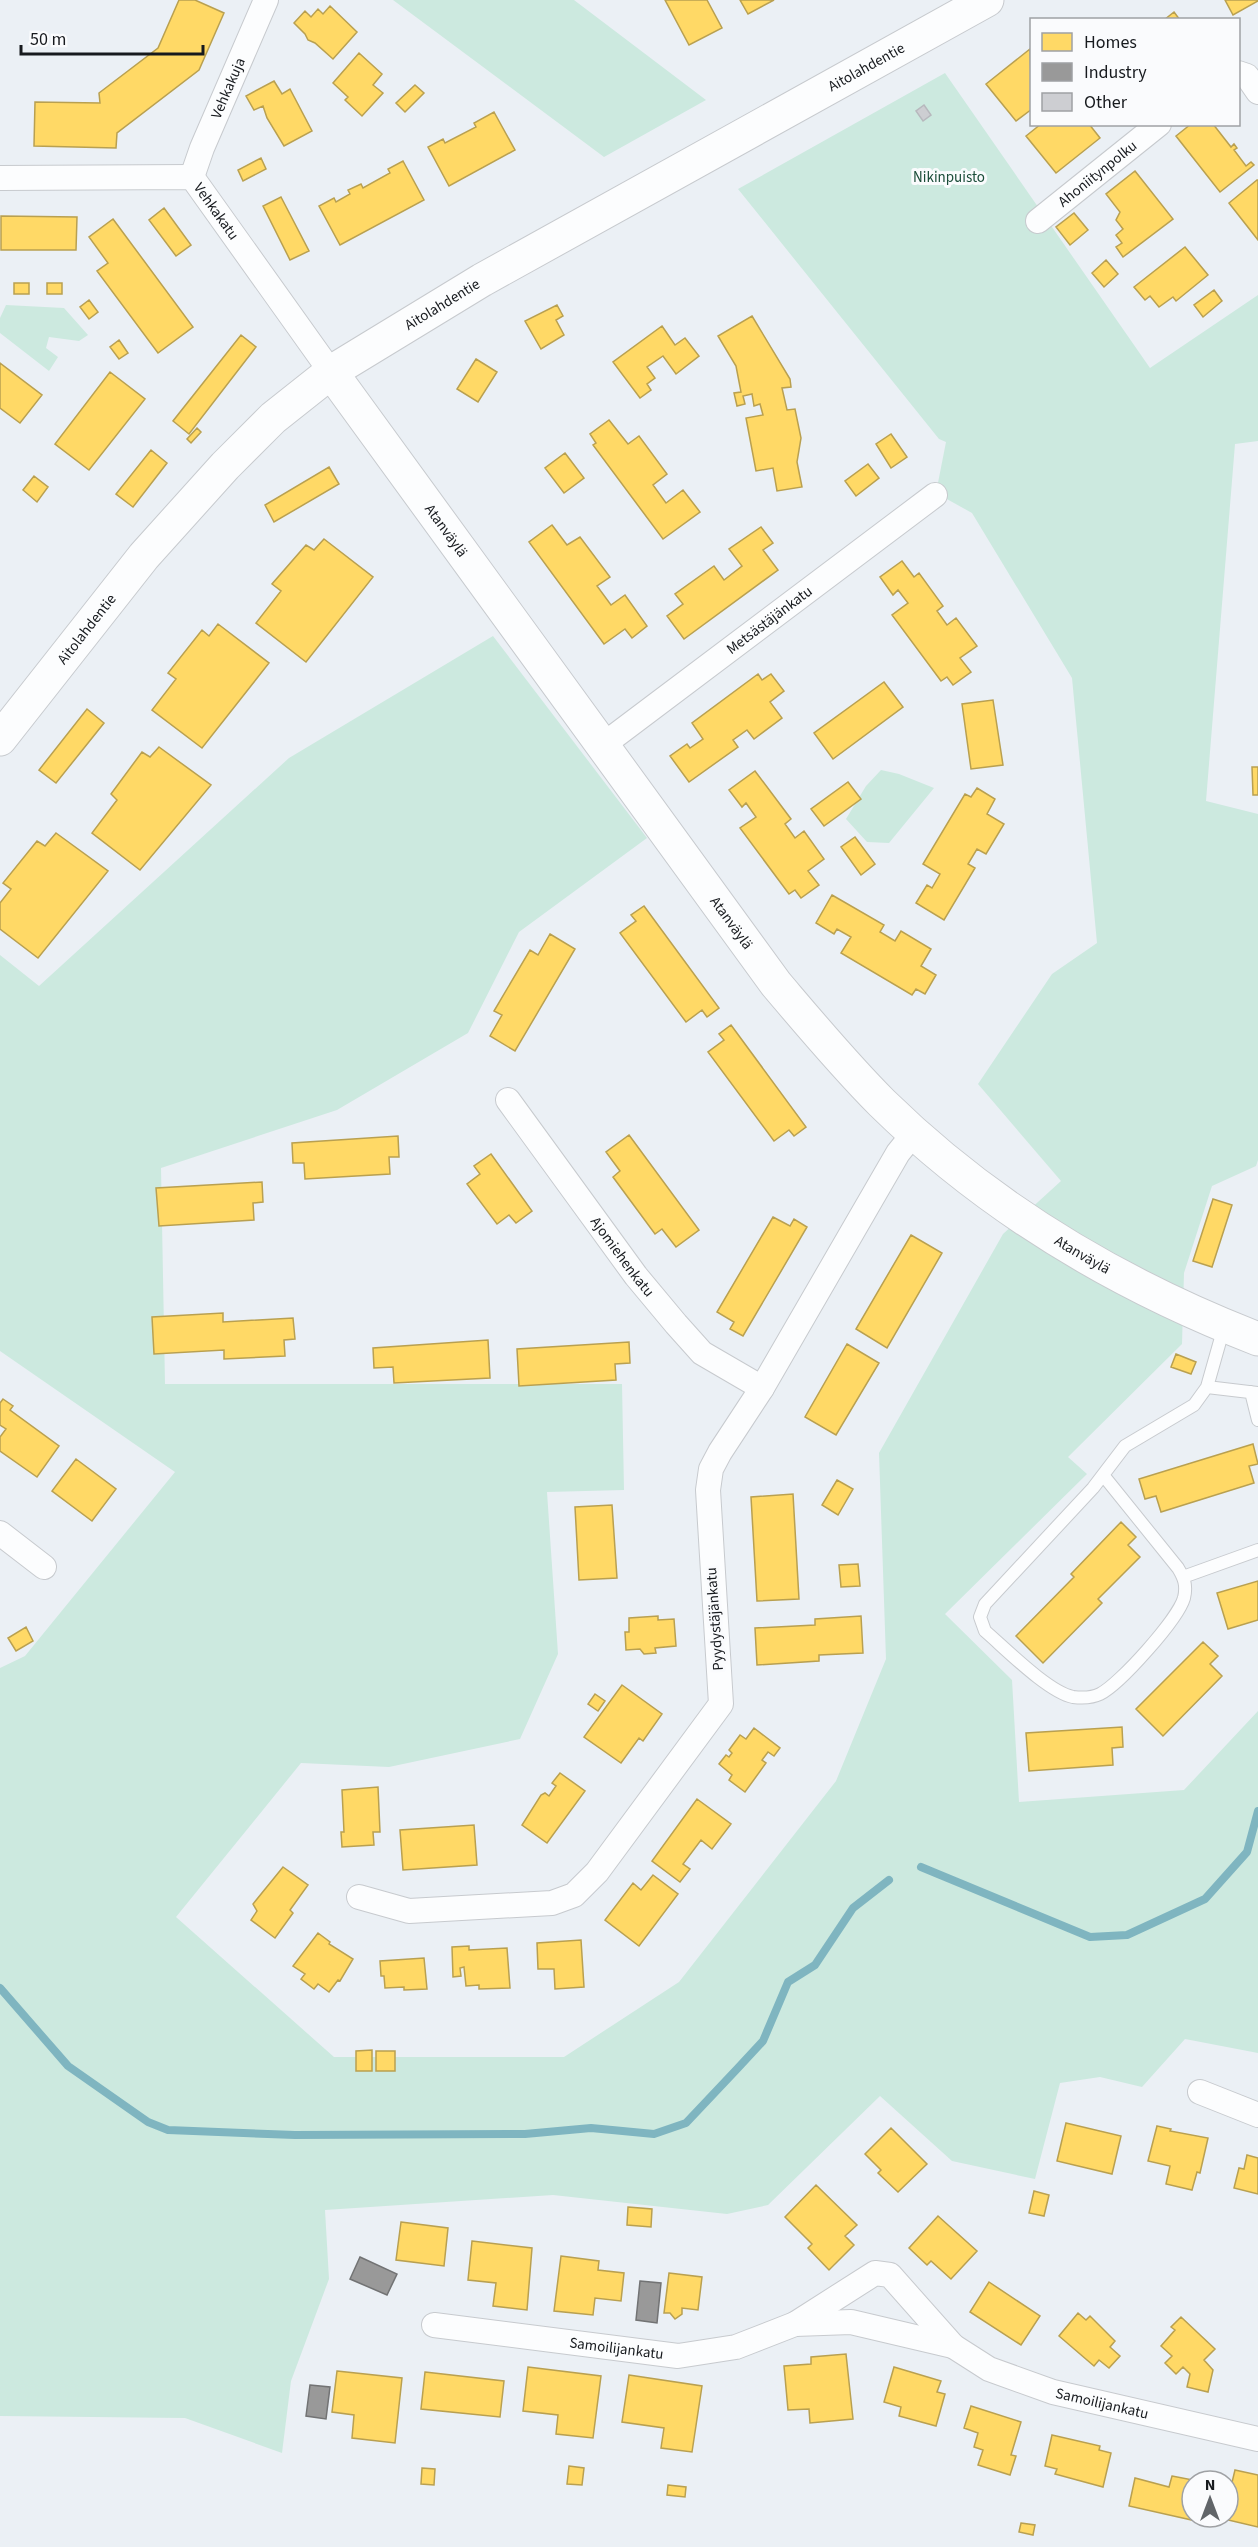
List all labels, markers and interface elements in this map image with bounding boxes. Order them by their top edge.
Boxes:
scale bar [21,18,202,56]
legend [1030,18,1240,126]
text: 50 m [30,27,66,52]
text: Homes [1084,30,1137,55]
street label: Aitolahdentie [824,37,908,97]
street label: Vehkakuja [205,54,250,122]
text: Industry [1084,60,1147,85]
text: Other [1084,90,1128,115]
street label: Ahoniitynpolku [1053,135,1141,212]
park label: Nikinpuisto [913,167,985,188]
street label: Vehkakatu [189,178,244,244]
street label: Aitolahdentie [401,273,484,335]
street label: Atanväylä [420,500,473,561]
street label: Metsästäjänkatu [722,581,816,659]
street label: Aitolahdentie [52,589,121,669]
street label: Atanväylä [705,892,758,954]
street label: Ajomiehenkatu [586,1212,659,1301]
street label: Atanväylä [1051,1230,1114,1279]
street label: Pyydystäjänkatu [701,1567,729,1671]
street label: Samoilijankatu [568,2332,665,2365]
street label: Samoilijankatu [1054,2382,1151,2424]
north arrow [1180,2469,1240,2529]
text: N [1205,2474,1215,2496]

